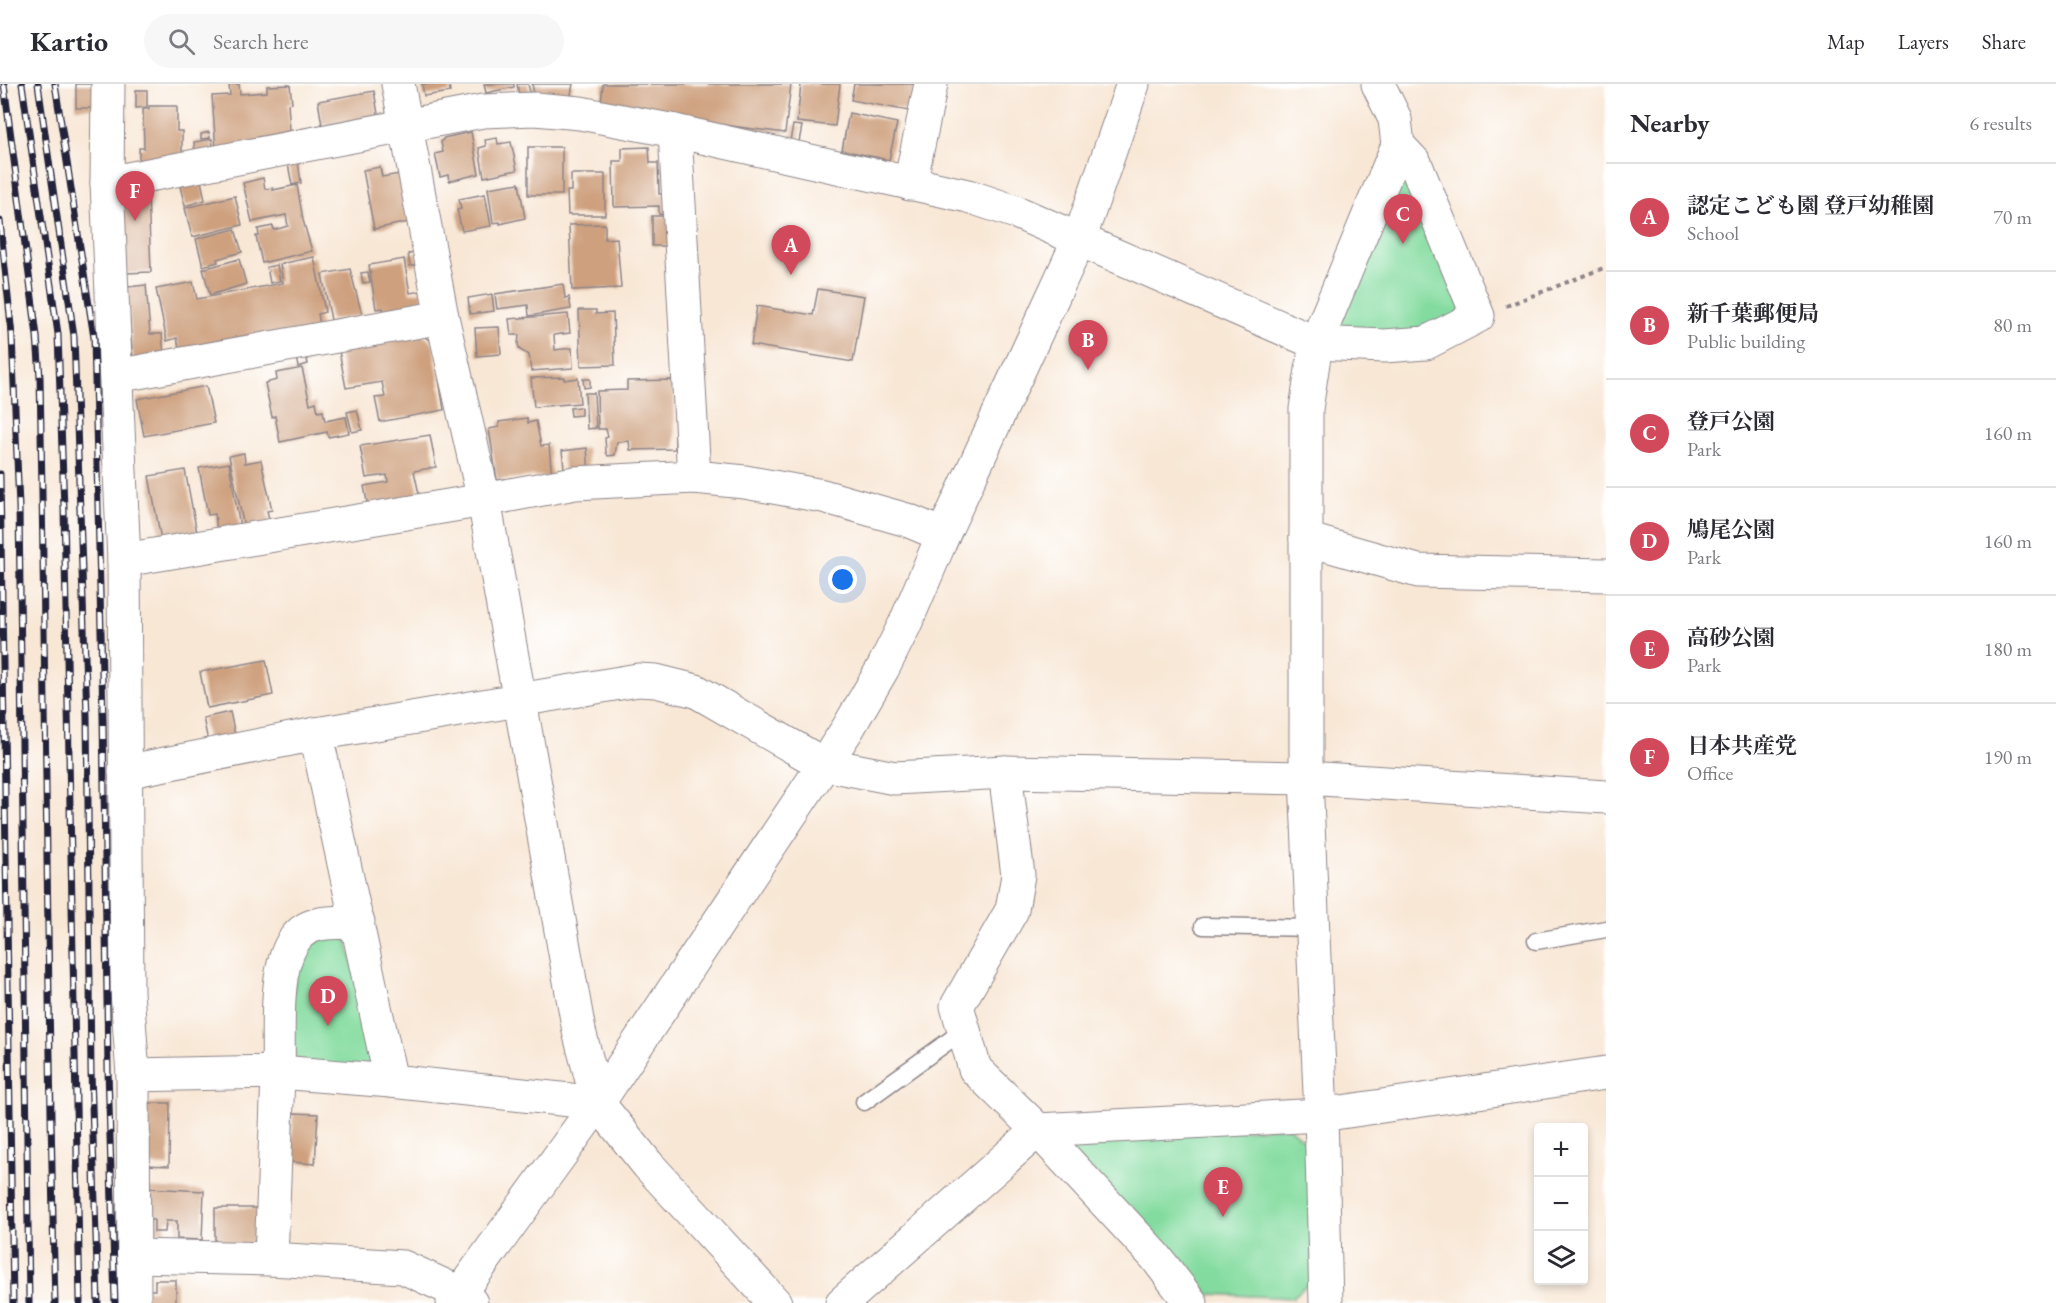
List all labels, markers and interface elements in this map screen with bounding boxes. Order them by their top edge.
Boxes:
search box [144,14,564,68]
text: Kartio [30,23,108,59]
icon: search [165,25,198,58]
text: Search here [213,27,309,56]
text: Map [1827,28,1865,55]
text: Layers [1898,28,1949,55]
text: Share [1982,28,2026,55]
text: Nearby [1630,106,1710,140]
text: 6 results [1969,110,2032,136]
pin: F [116,172,154,221]
text: 認定こども園 登戸幼稚園 [1687,191,1934,220]
pin: C [1384,194,1422,244]
text: A [1642,204,1657,230]
text: 70 m [1993,204,2032,230]
text: School [1687,220,1739,246]
pin: A [772,226,810,275]
text: 新千葉郵便局 [1687,299,1819,328]
text: B [1643,312,1656,338]
text: 80 m [1993,312,2032,338]
pin: B [1068,320,1108,370]
text: Public building [1687,328,1805,354]
text: 登戸公園 [1687,407,1775,436]
text: C [1642,420,1657,446]
text: 160 m [1984,420,2032,446]
text: Park [1687,436,1721,462]
text: 鳩尾公園 [1687,515,1775,544]
text: D [1642,528,1657,554]
text: 160 m [1984,528,2032,554]
text: Park [1687,544,1721,570]
your location [828,565,857,594]
text: 高砂公園 [1687,623,1775,652]
text: E [1644,636,1655,662]
text: 180 m [1984,636,2032,662]
text: Park [1687,652,1721,678]
text: 日本共産党 [1687,731,1797,760]
text: F [1644,744,1655,770]
text: 190 m [1984,744,2032,770]
text: Office [1687,760,1733,786]
pin: D [308,976,348,1026]
map controls [1534,1123,1588,1285]
button: + [1534,1123,1588,1177]
pin: E [1204,1168,1242,1217]
button: − [1534,1177,1588,1231]
button: layers [1534,1231,1588,1285]

